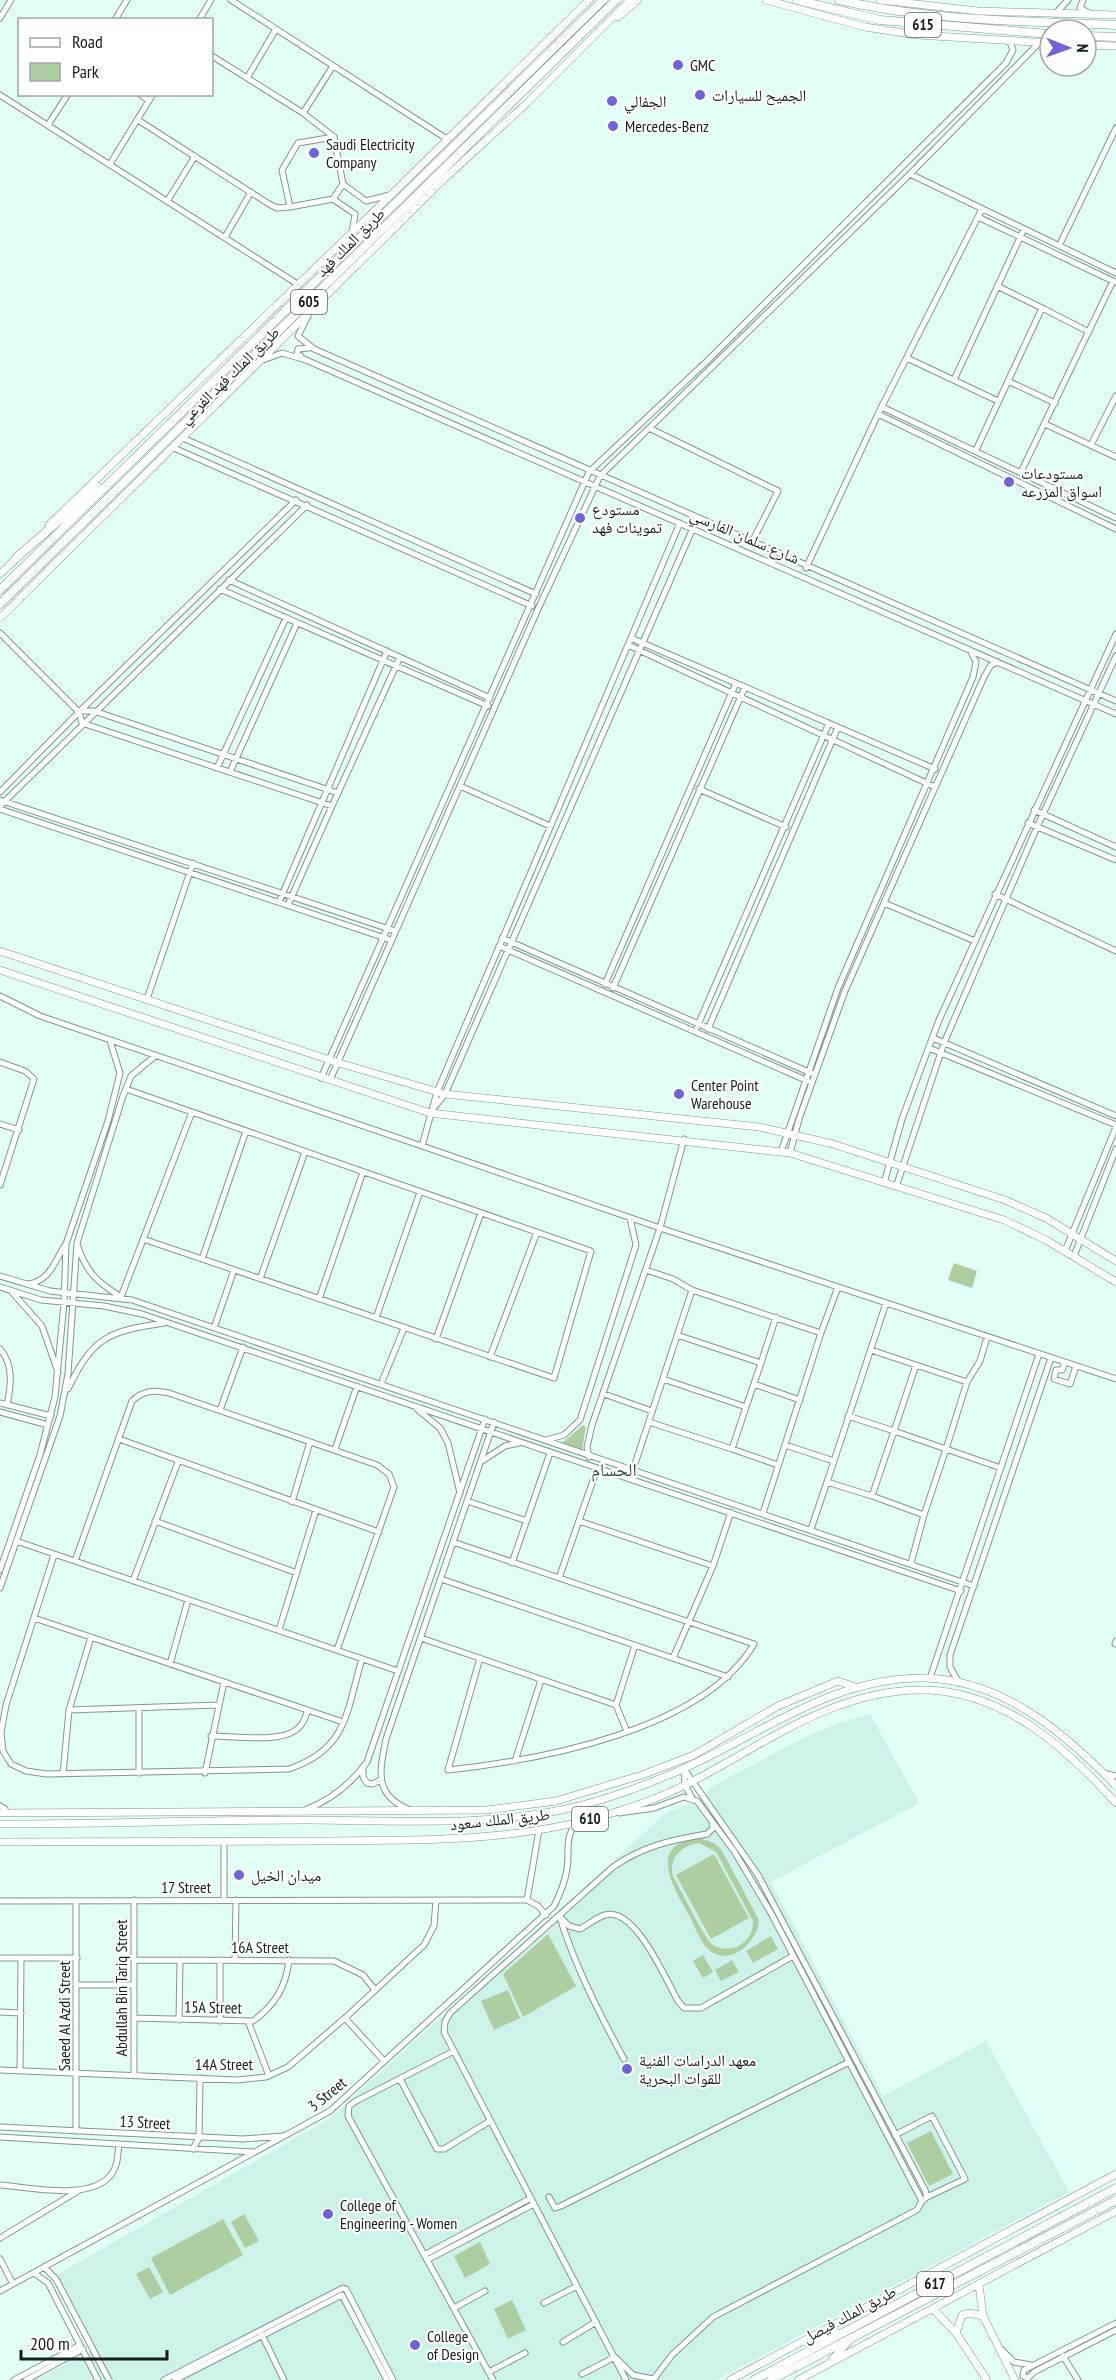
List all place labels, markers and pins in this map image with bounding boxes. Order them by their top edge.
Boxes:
place label: GMC [690,55,715,75]
marker: GMC [671,58,685,72]
place label: الجميح للسيارات [712,85,806,106]
marker: الجميح للسيارات [693,88,707,102]
place label: الجفالي [624,91,666,114]
marker: الجفالي [605,94,619,108]
place label: Mercedes-Benz [625,116,709,136]
marker: Mercedes-Benz [606,119,620,133]
place label: Saudi Electricity Company [326,134,415,172]
marker: Saudi Electricity Company [307,146,321,160]
place label: مستودعات اسواق المزرعه [1021,463,1102,502]
marker: مستودعات اسواق المزرعه [1002,475,1016,489]
place label: مستودع تموينات فهد [592,499,662,537]
marker: مستودع تموينات فهد [573,511,587,525]
place label: Center Point Warehouse [691,1075,759,1113]
marker: Center Point Warehouse [672,1087,686,1101]
place label: ميدان الخيل [251,1865,321,1886]
marker: ميدان الخيل [232,1868,246,1882]
place label: معهد الدراسات الفنية للقوات البحرية [639,2050,756,2088]
marker: معهد الدراسات الفنية للقوات البحرية [620,2062,634,2076]
place label: College of Engineering - Women [340,2195,457,2233]
marker: College of Engineering - Women [321,2207,335,2221]
place label: College of Design [427,2326,479,2364]
marker: College of Design [408,2338,422,2352]

